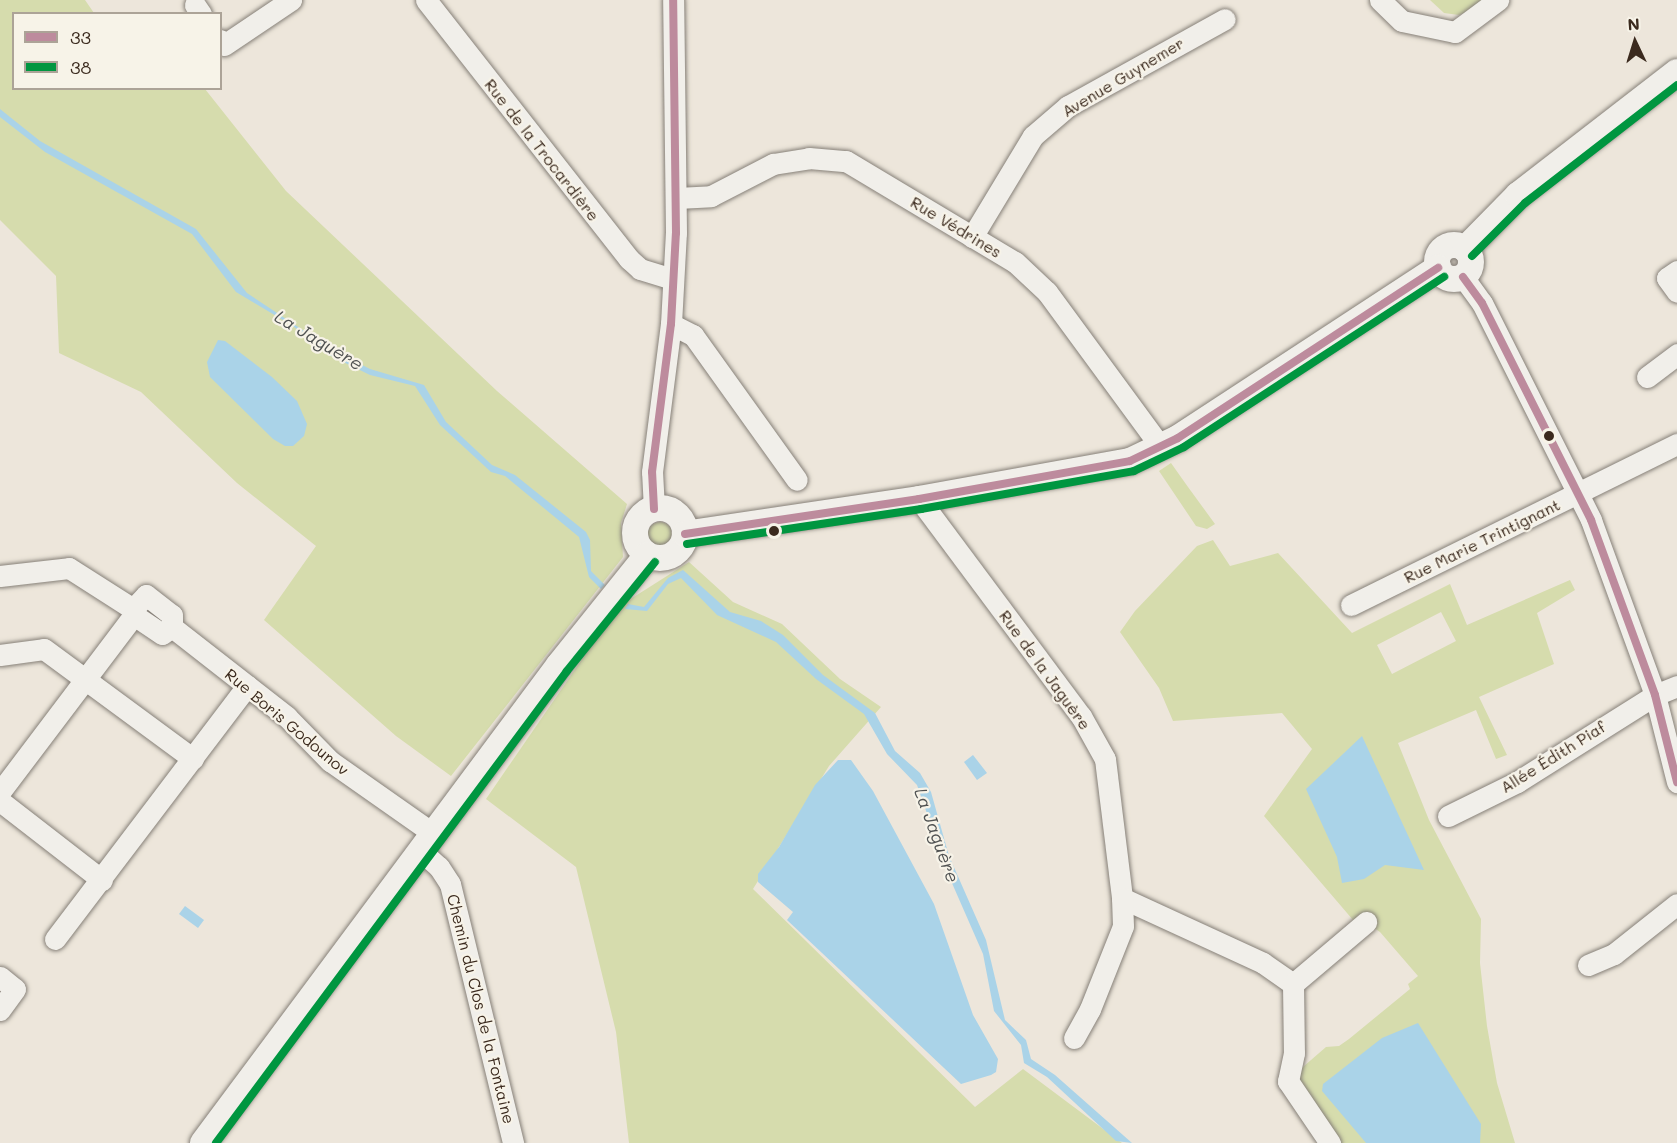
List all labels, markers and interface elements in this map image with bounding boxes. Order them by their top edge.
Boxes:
legend [12,12,222,90]
north arrow [1605,12,1665,72]
text: N [1627,13,1641,34]
text: 33 [70,25,91,49]
street label: Avenue Guynemer [1059,33,1187,121]
text: 38 [70,55,91,79]
street label: Rue de la Trocardière [481,75,603,225]
street label: Rue Védrines [907,192,1005,262]
water label: La Jaguère [271,305,367,375]
unlabelled marker [1543,430,1555,442]
street label: Rue Marie Trintignant [1401,495,1563,587]
unlabelled marker [768,525,780,537]
street label: Rue de la Jaguère [995,607,1095,733]
street label: Rue Boris Godounov [221,665,353,779]
street label: Allée Édith Piaf [1497,717,1609,797]
water label: La Jaguère [910,785,964,885]
street label: Chemin du Clos de la Fontaine [443,892,519,1126]

